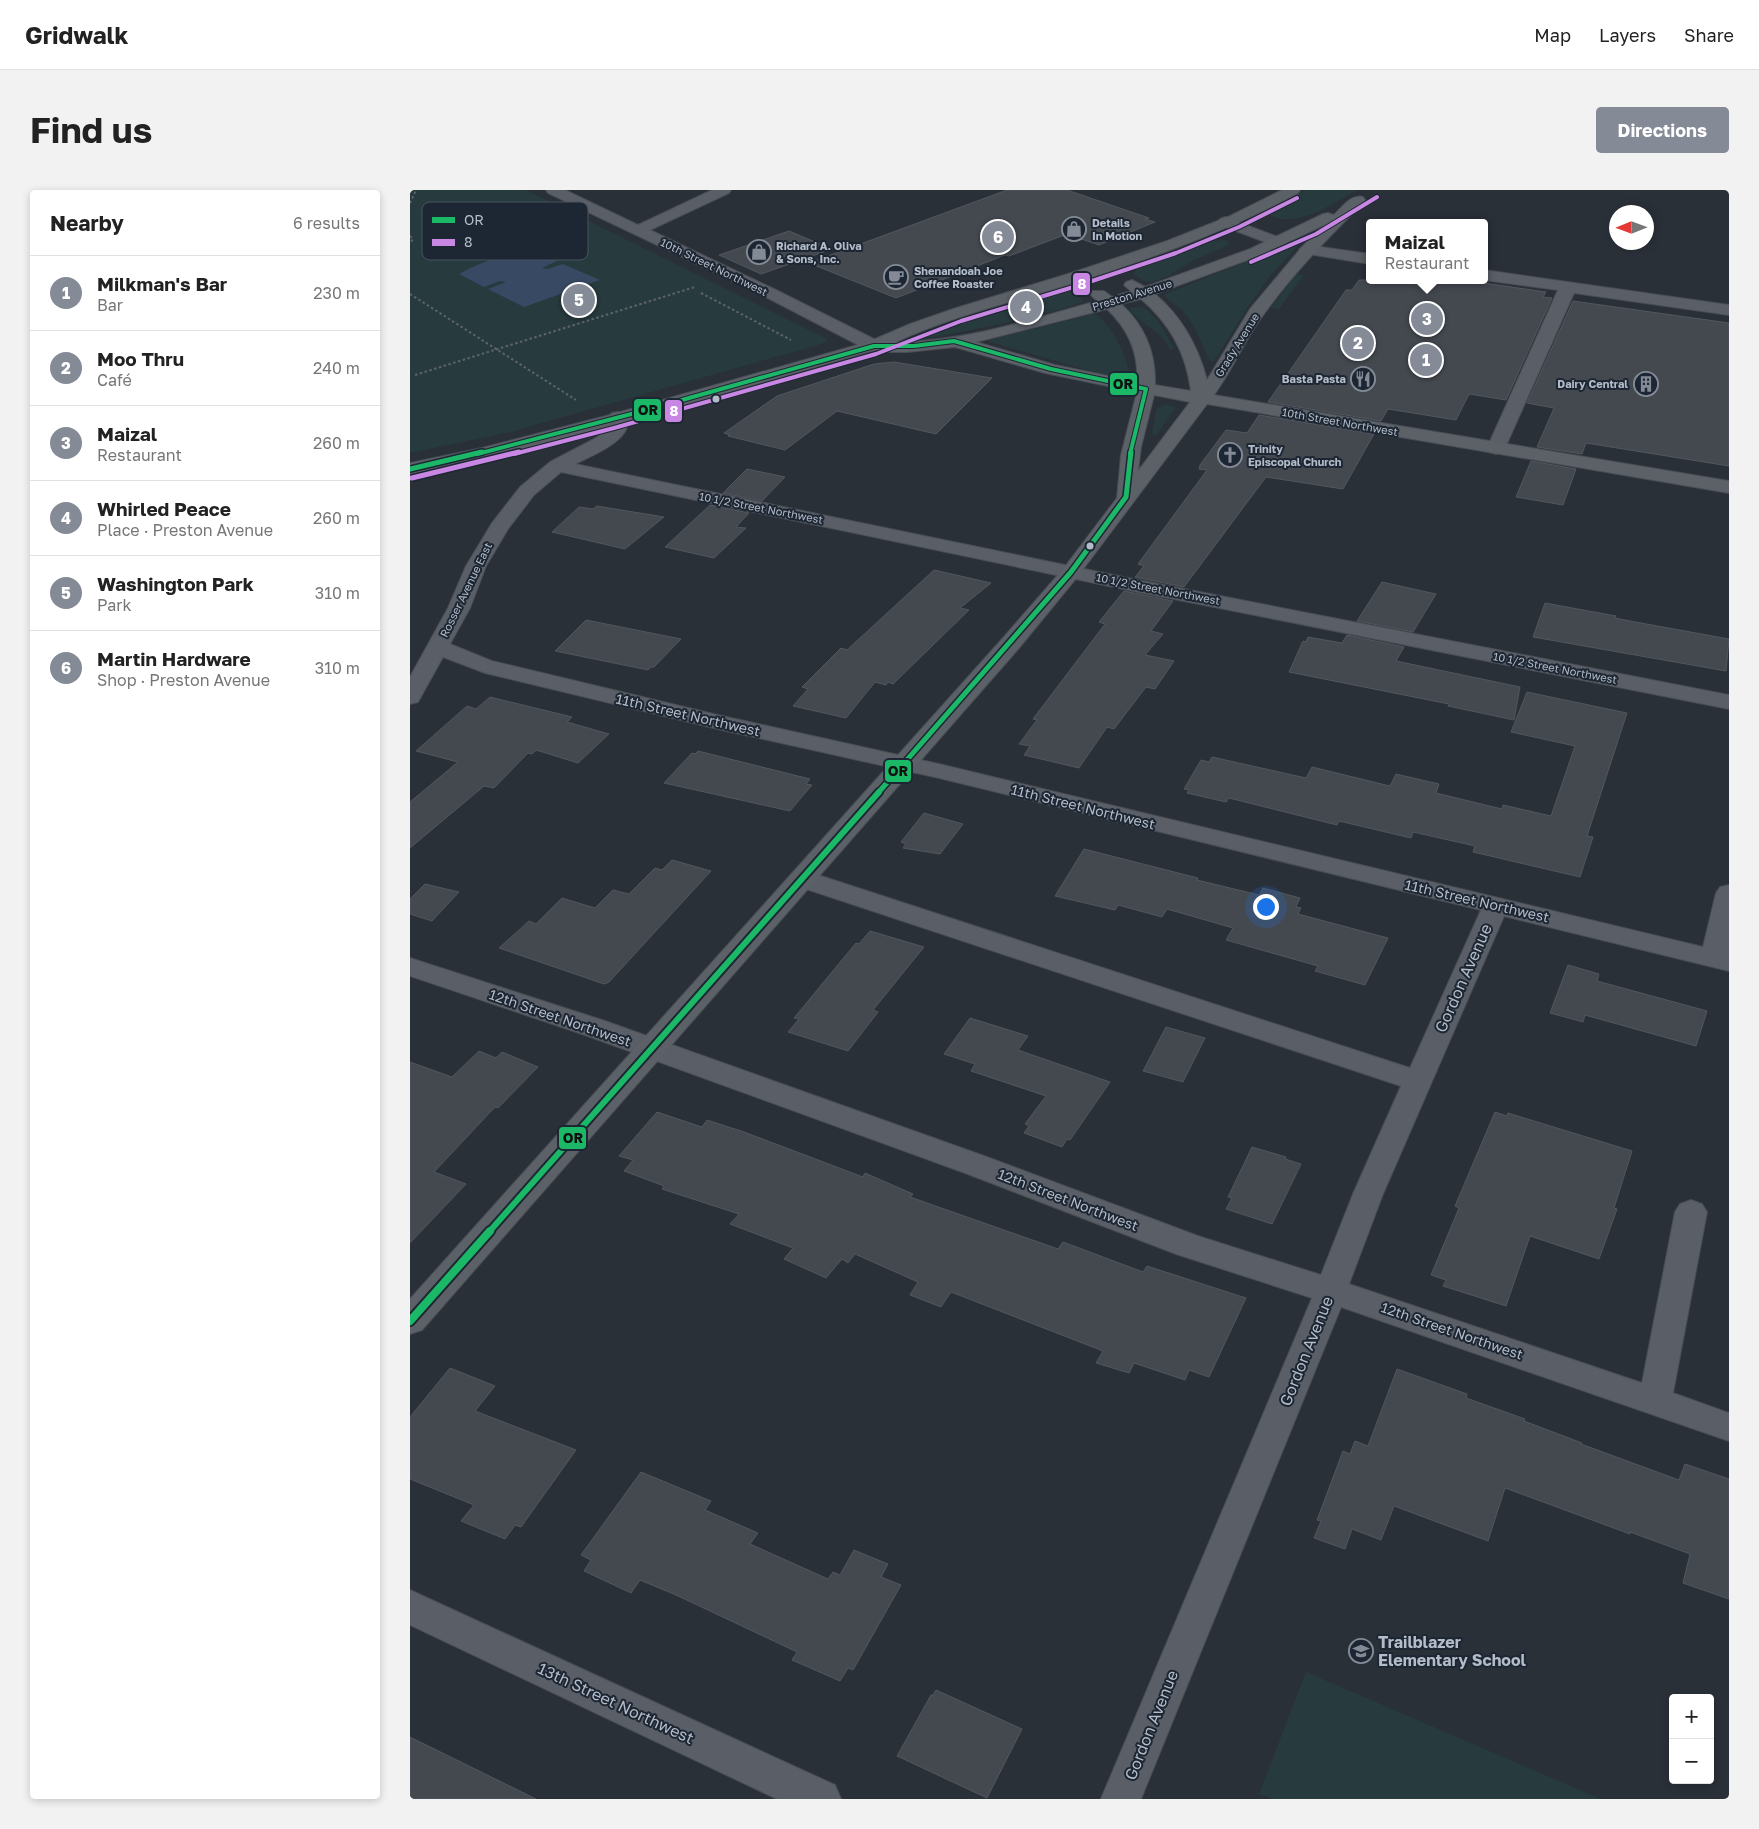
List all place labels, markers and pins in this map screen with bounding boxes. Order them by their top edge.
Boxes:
shop icon: Details In Motion [1061,216,1087,242]
place label: Details In Motion [1092,216,1142,242]
pin: 6 [982,218,1014,256]
shop icon: Richard A. Oliva & Sons, Inc. [746,239,772,265]
place label: Richard A. Oliva & Sons, Inc. [776,239,862,265]
cafe icon: Shenandoah Joe Coffee Roaster [883,264,909,290]
place label: Shenandoah Joe Coffee Roaster [914,264,1003,290]
pin: 5 [563,281,595,319]
pin: 4 [1010,288,1042,326]
pin: 3 [1411,300,1443,338]
pin: 2 [1342,324,1374,362]
pin: 1 [1410,341,1442,379]
restaurant icon: Basta Pasta [1350,366,1376,392]
building icon: Dairy Central [1633,371,1659,397]
place label: Basta Pasta [1282,372,1346,385]
place label: Dairy Central [1557,377,1628,390]
unlabelled marker [711,394,721,404]
church icon: Trinity Episcopal Church [1217,442,1243,468]
place label: Trinity Episcopal Church [1248,442,1342,468]
unlabelled marker [1085,541,1095,551]
place label: Trailblazer Elementary School [1378,1632,1527,1670]
school or university icon: Trailblazer Elementary School [1348,1638,1374,1664]

